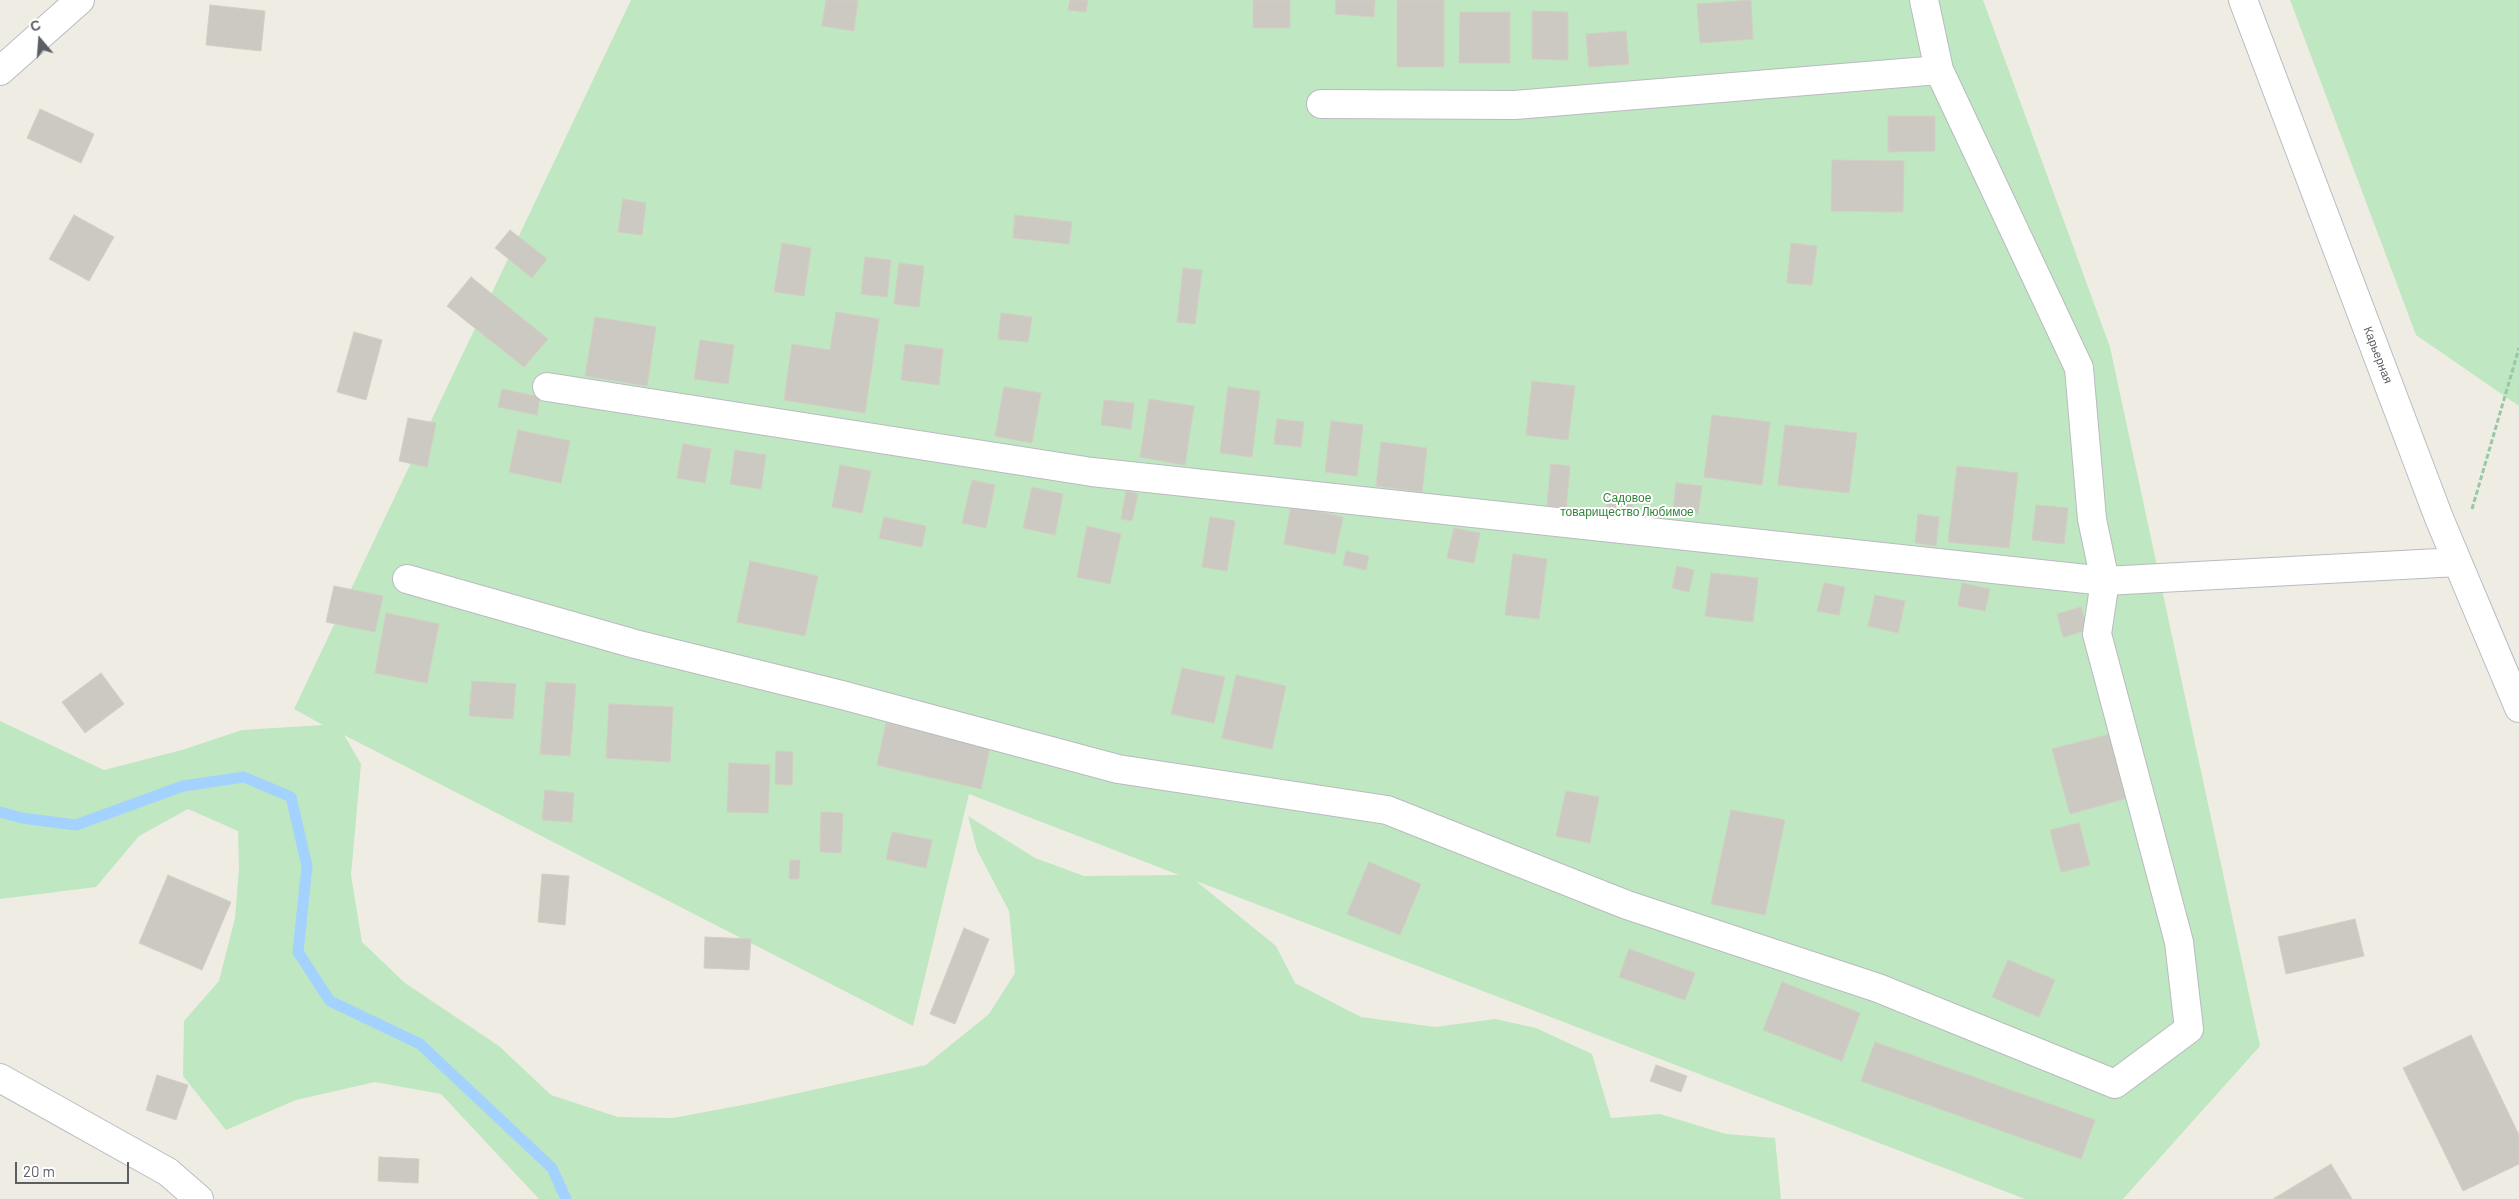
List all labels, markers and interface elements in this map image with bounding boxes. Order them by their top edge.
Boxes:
north arrow [15,15,65,65]
text: С [28,16,43,35]
street label: Карьерная [2361,325,2395,385]
park label: Садовое товарищество Любимое [1560,491,1694,519]
scale bar [18,1152,131,1184]
text: 20 m [23,1162,55,1180]

